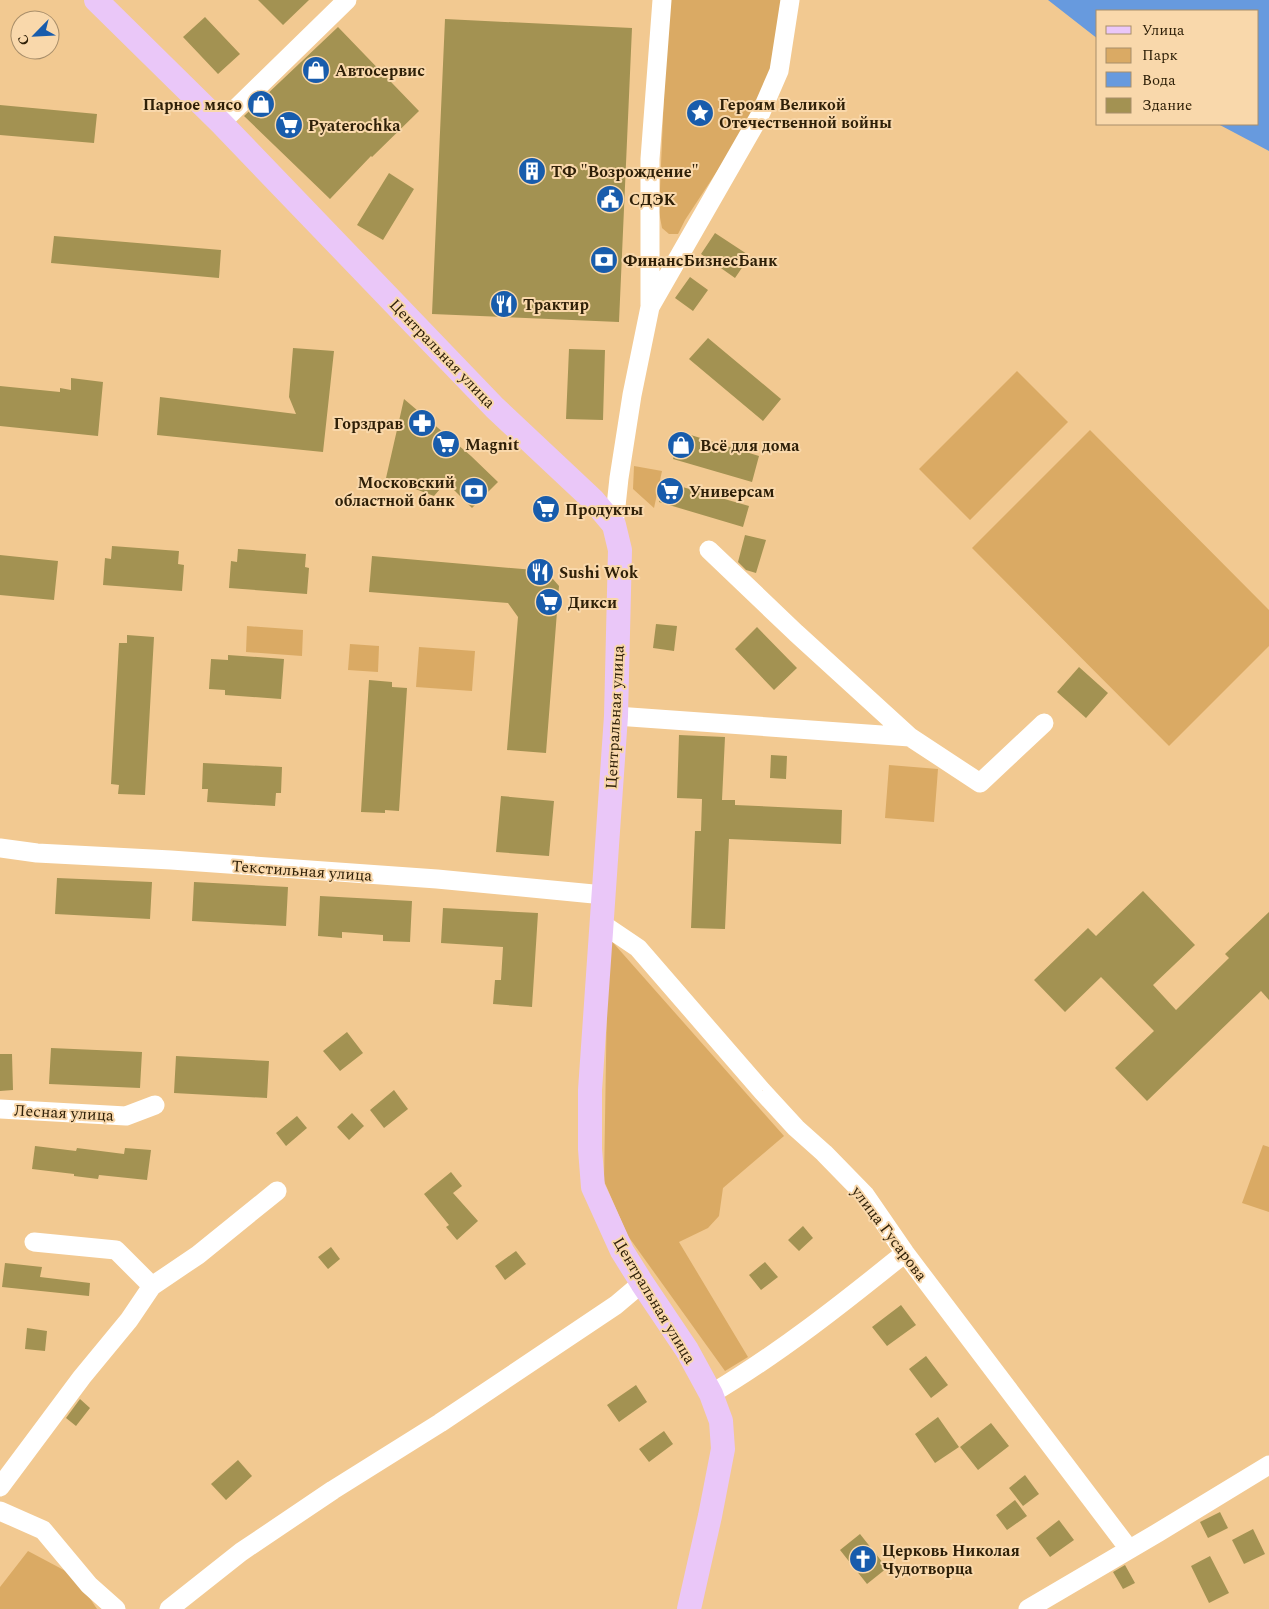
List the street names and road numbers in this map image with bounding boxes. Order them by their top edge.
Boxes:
street label: Центральная улица [384,293,501,414]
street label: Центральная улица [599,644,631,790]
street label: Текстильная улица [231,854,373,888]
street label: Лесная улица [13,1098,115,1128]
street label: улица Гусарова [845,1180,933,1286]
street label: Центральная улица [607,1233,702,1369]

